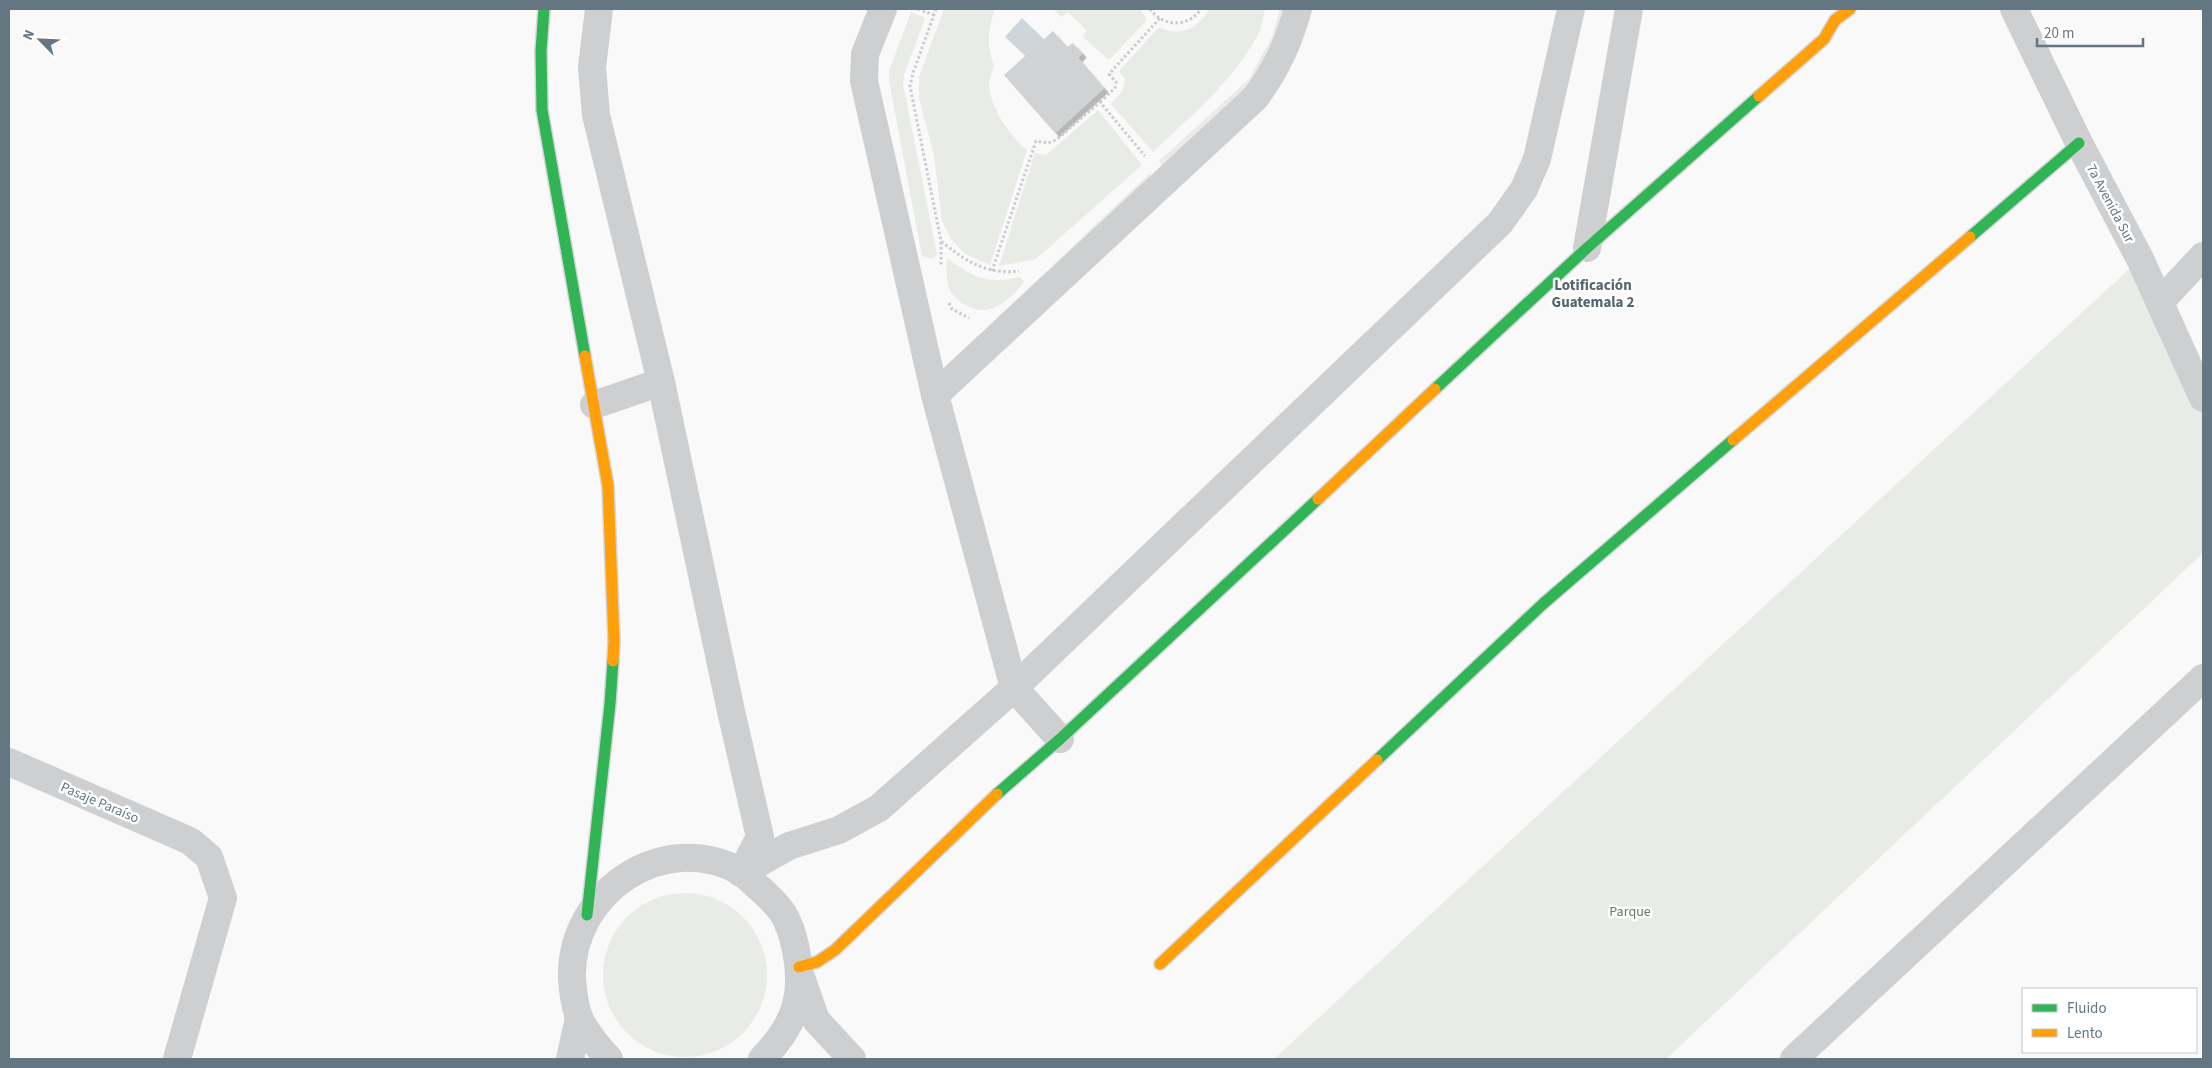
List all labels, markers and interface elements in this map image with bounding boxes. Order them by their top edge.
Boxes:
north arrow [15,15,65,65]
scale bar [2037,15,2143,47]
text: 20 m [2044,23,2074,44]
text: N [18,27,40,43]
street label: 7a Avenida Sur [2081,161,2139,246]
district label: Lotificación Guatemala 2 [1552,275,1634,313]
street label: Pasaje Paraíso [57,777,142,828]
park label: Parque [1609,902,1651,922]
legend [2022,988,2197,1053]
text: Fluido [2067,998,2107,1019]
text: Lento [2067,1023,2103,1044]

